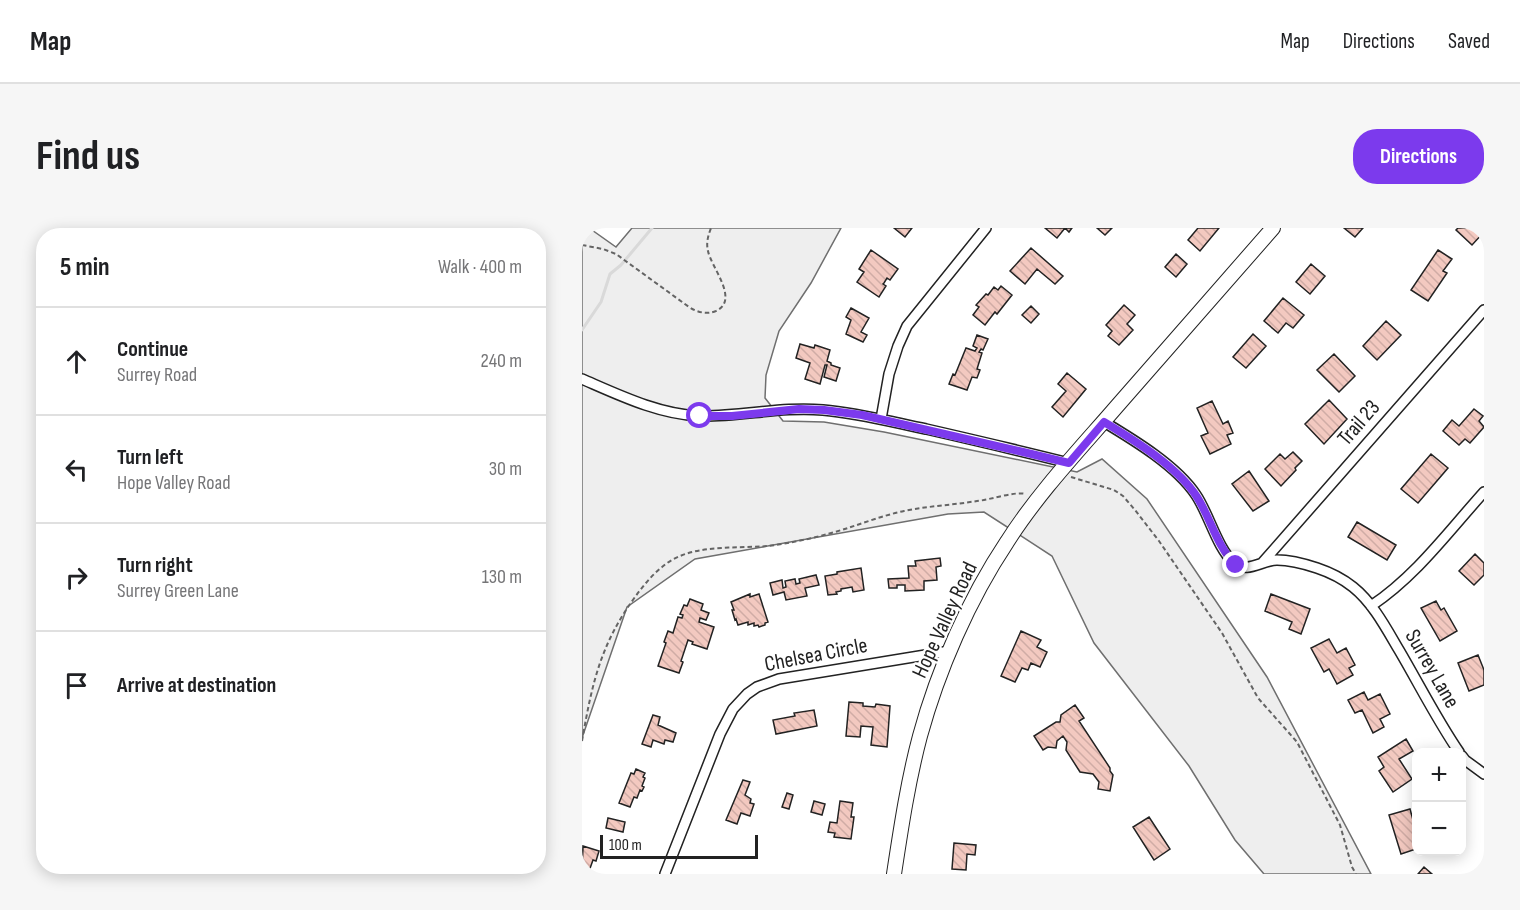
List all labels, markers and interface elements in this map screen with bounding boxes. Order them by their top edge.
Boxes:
text: Map [30,25,71,58]
text: Map [1280,29,1310,54]
text: Directions [1343,29,1415,54]
text: Saved [1448,29,1490,54]
button: Directions [1353,129,1484,184]
text: Find us [36,131,140,182]
text: 5 min [60,252,110,283]
text: Walk · 400 m [438,255,522,279]
text: Continue [117,336,188,363]
icon: ahead [60,345,93,378]
text: 240 m [481,349,522,373]
text: Surrey Road [117,363,197,387]
street label: Trail 23 [1332,395,1386,451]
route start [686,402,712,428]
text: Turn left [117,444,183,471]
icon: left [60,453,93,486]
text: 30 m [489,457,522,481]
text: Hope Valley Road [117,471,231,495]
route end [1222,551,1248,577]
text: Turn right [117,552,193,579]
street label: Hope Valley Road [906,558,984,682]
icon: right [60,561,93,594]
text: 130 m [482,565,522,589]
text: Surrey Green Lane [117,579,239,603]
street label: Surrey Lane [1399,625,1465,713]
street label: Chelsea Circle [762,632,870,678]
icon: arrive [60,669,93,702]
text: Arrive at destination [117,672,276,699]
map controls [1412,748,1466,856]
button: + [1412,748,1466,802]
button: − [1412,802,1466,856]
scale bar [600,832,758,860]
text: 100 m [609,836,642,855]

